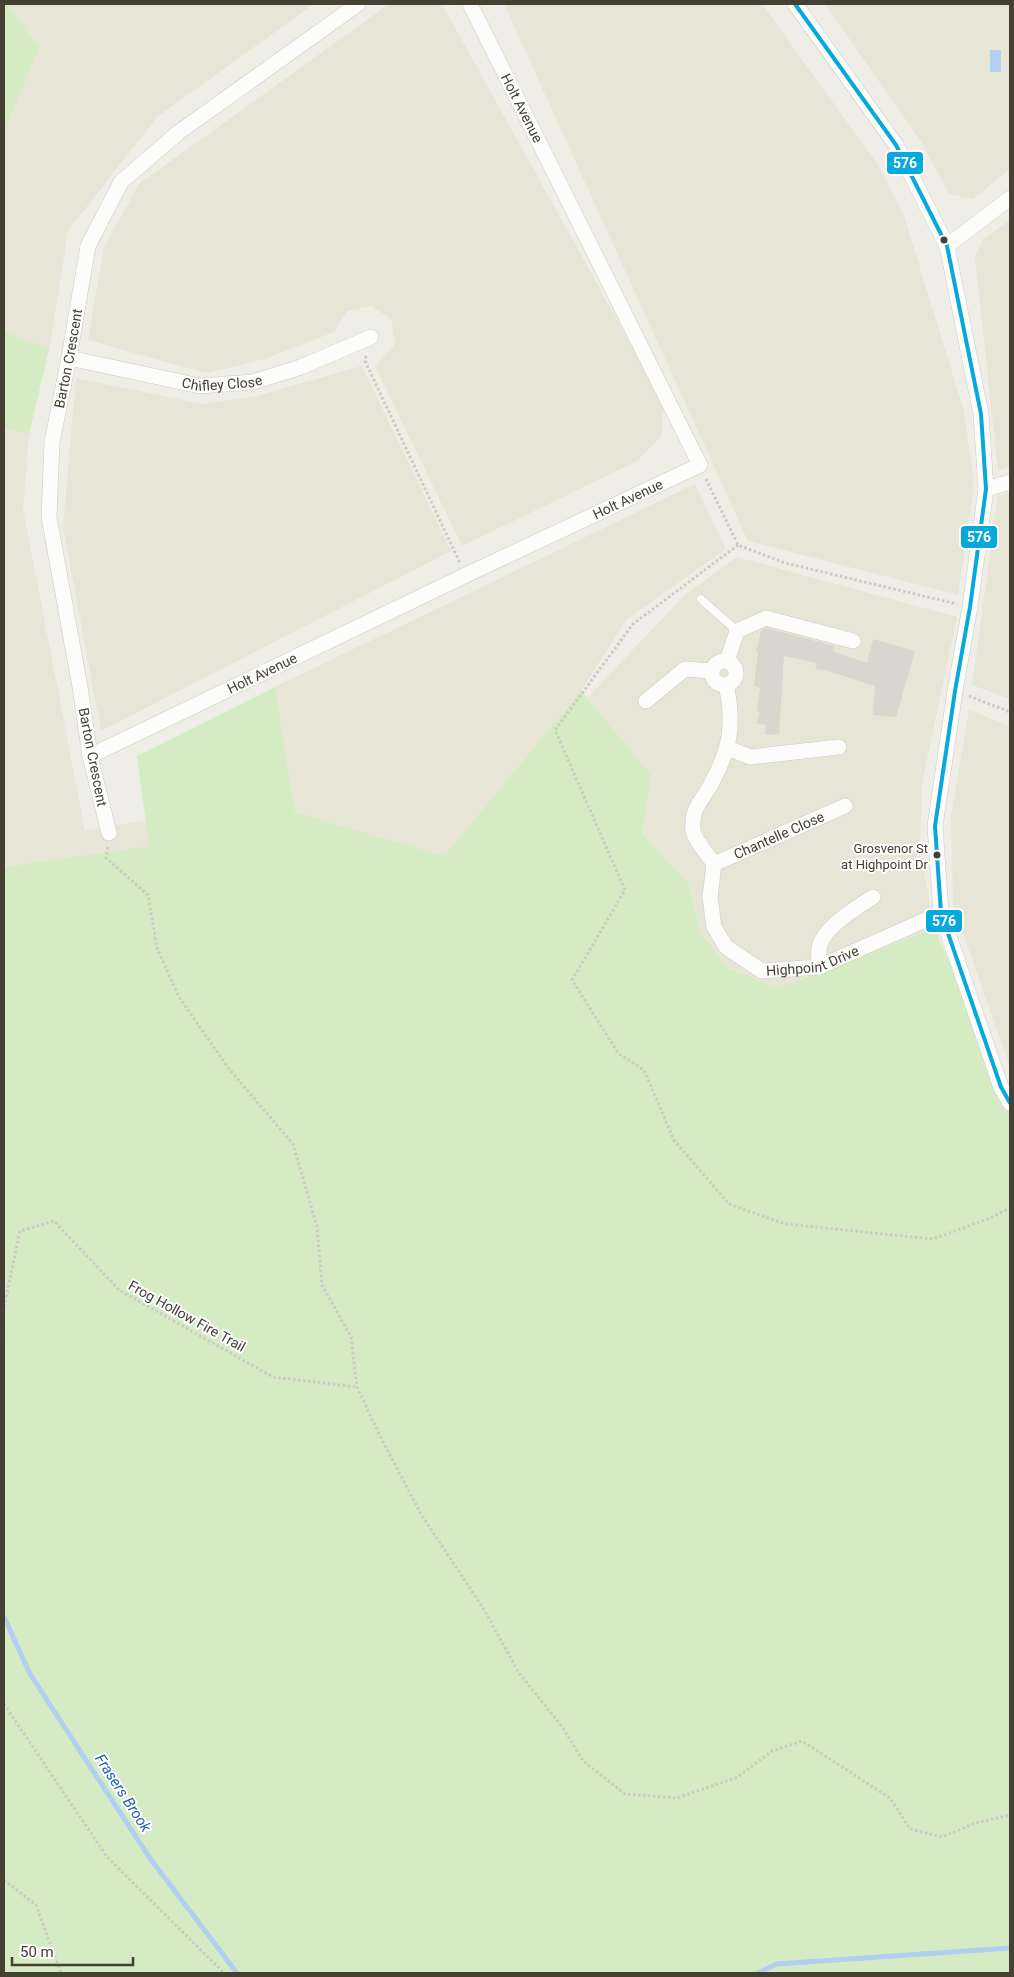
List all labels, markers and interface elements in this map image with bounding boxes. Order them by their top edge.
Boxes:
street label: Holt Avenue [498,71,546,145]
line badge: 576 [886,151,924,175]
text: 576 [893,155,917,171]
unlabelled marker [939,235,949,245]
street label: Barton Crescent [51,307,85,409]
street label: Chifley Close [180,372,264,394]
street label: Holt Avenue [590,476,665,522]
line badge: 576 [960,525,998,549]
text: 576 [967,529,991,545]
street label: Holt Avenue [225,650,299,697]
street label: Barton Crescent [76,706,111,808]
street label: Chantelle Close [731,808,827,862]
place label: Grosvenor St at Highpoint Dr [841,841,929,872]
marker: Grosvenor St at Highpoint Dr [932,850,942,860]
line badge: 576 [925,909,963,933]
text: 576 [932,913,956,929]
street label: Highpoint Drive [766,942,861,979]
street label: Frog Hollow Fire Trail [126,1277,248,1355]
water label: Frasers Brook [91,1751,155,1836]
scale bar [12,1934,134,1966]
text: 50 m [20,1943,54,1961]

